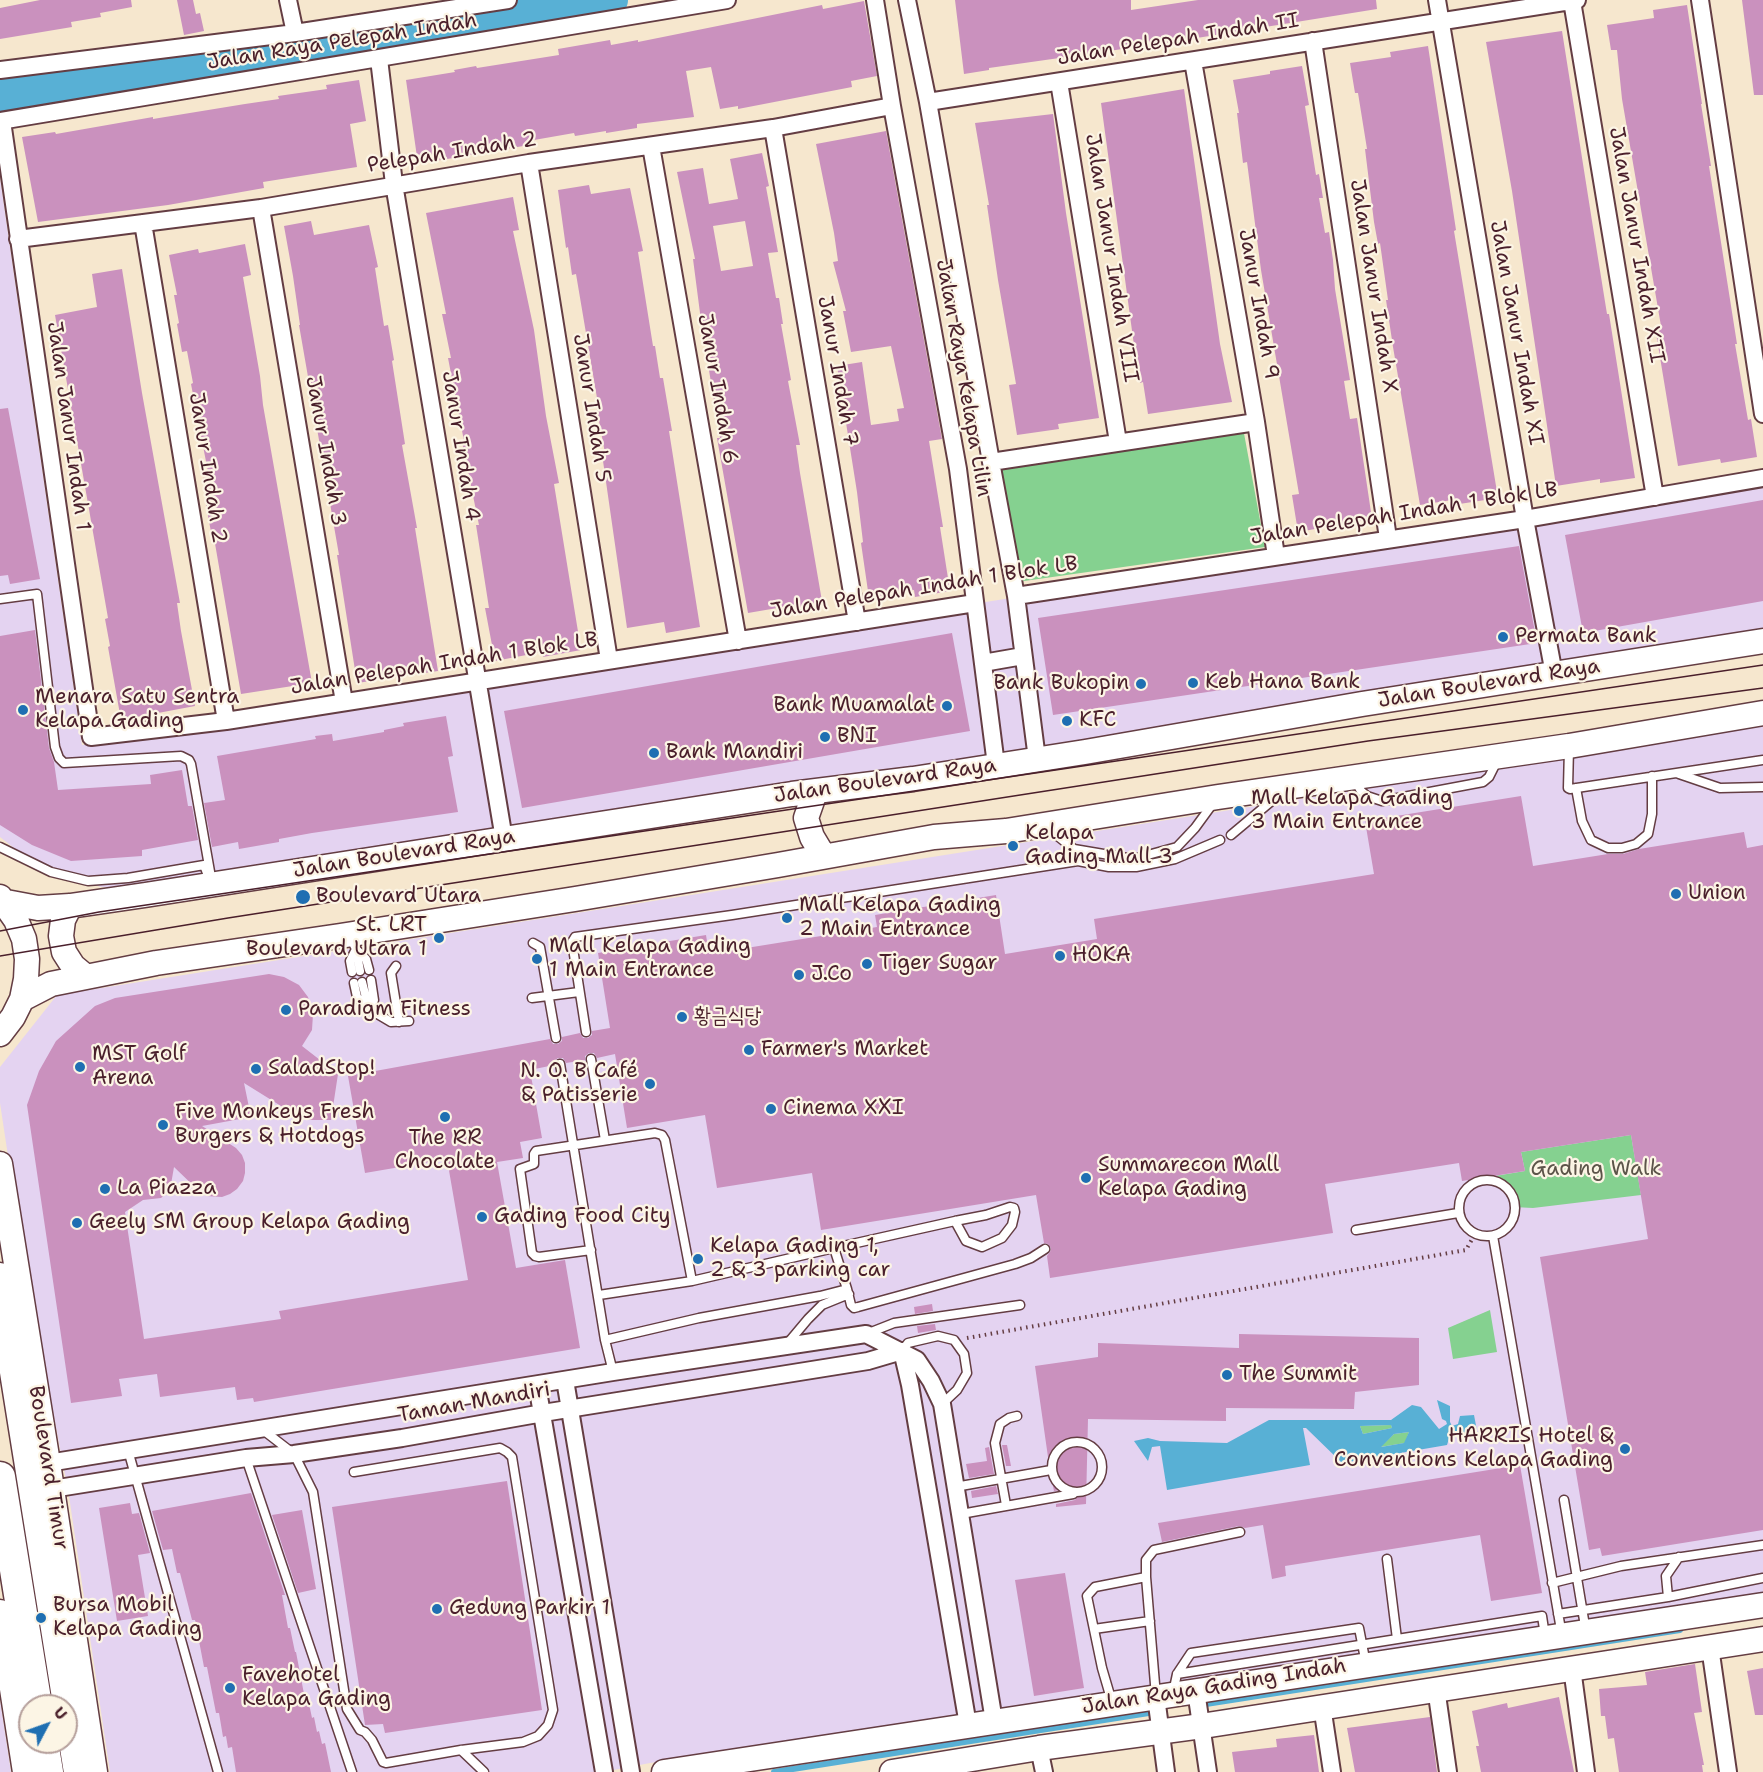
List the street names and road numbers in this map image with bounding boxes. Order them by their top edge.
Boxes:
street label: Jalan Raya Pelepah Indah [205,8,479,76]
street label: Jalan Pelepah Indah II [1055,8,1301,72]
street label: Jalan Janur Indah XII [1603,125,1669,365]
street label: Pelepah Indah 2 [365,127,539,179]
street label: Jalan Janur Indah VIII [1079,132,1143,384]
street label: Jalan Janur Indah X [1344,177,1402,395]
street label: Jalan Janur Indah XI [1484,219,1548,447]
street label: Janur Indah 9 [1232,227,1284,381]
street label: Jalan Raya Kelapa Lilin [930,257,996,499]
street label: Janur Indah 7 [811,294,863,448]
street label: Janur Indah 6 [691,312,743,466]
street label: Jalan Janur Indah 1 [41,320,95,532]
street label: Janur Indah 5 [567,332,615,484]
street label: Janur Indah 4 [436,369,484,523]
street label: Janur Indah 3 [299,374,351,528]
street label: Janur Indah 2 [183,391,231,545]
street label: Jalan Pelepah Indah 1 Blok LB [1248,477,1560,551]
street label: Jalan Pelepah Indah 1 Blok LB [768,551,1080,625]
street label: Jalan Pelepah Indah 1 Blok LB [288,627,600,701]
street label: Jalan Boulevard Raya [1376,654,1602,714]
street label: Jalan Boulevard Raya [772,753,998,809]
street label: Jalan Boulevard Raya [291,824,517,884]
street label: Taman Mandiri [396,1377,552,1429]
street label: Boulevard Timur [23,1384,73,1552]
street label: Jalan Raya Gading Indah [1080,1654,1348,1720]

